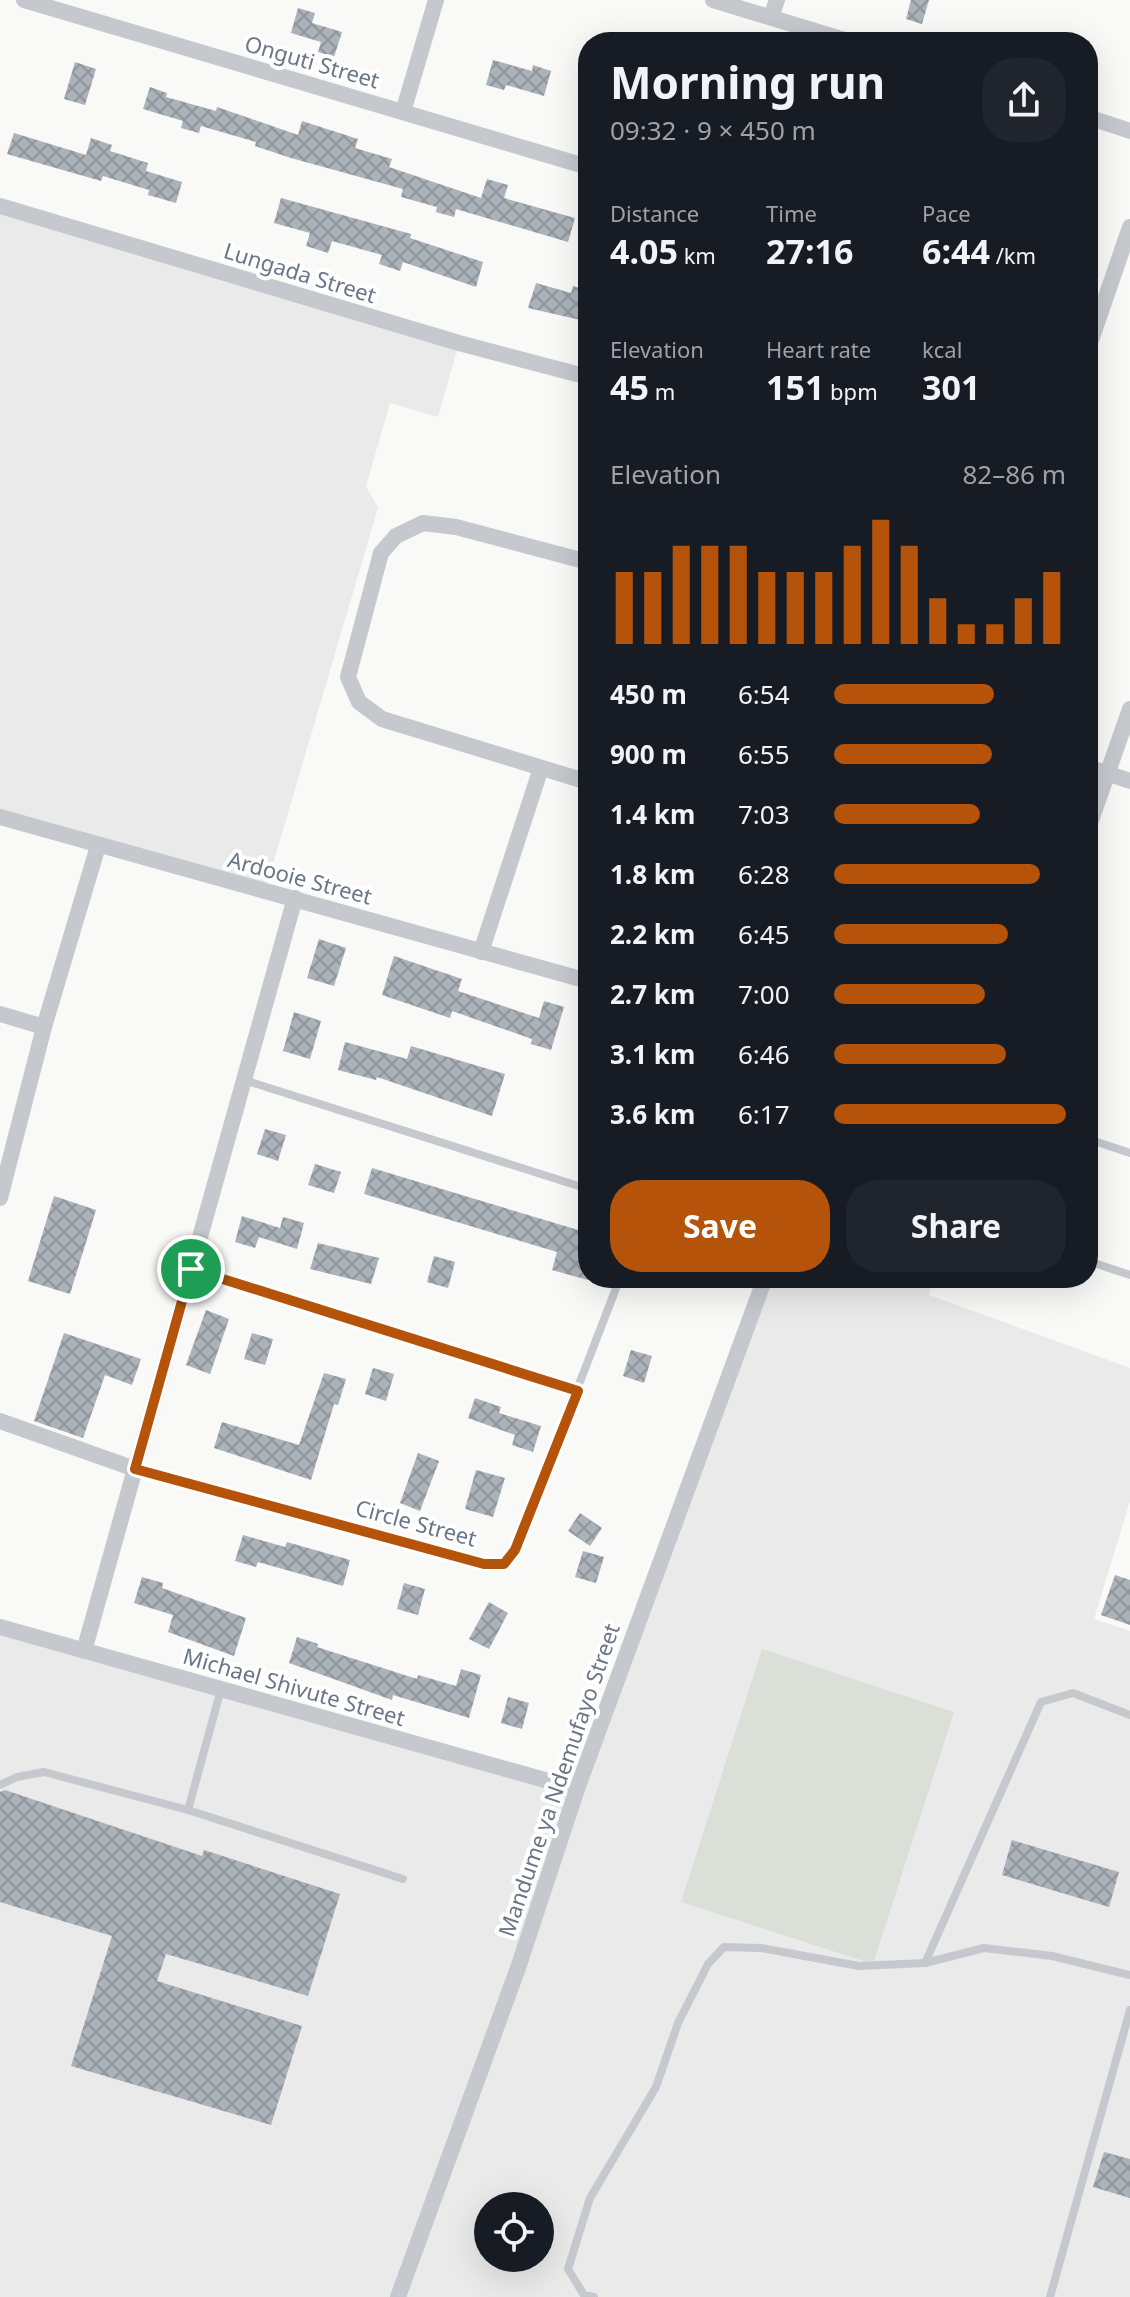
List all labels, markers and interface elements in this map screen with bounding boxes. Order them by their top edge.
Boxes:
street label: Onguti Street [241,28,383,95]
text: Morning run [610,52,885,112]
button: share [982,58,1066,142]
text: 09:32 · 9 × 450 m [610,112,816,148]
text: Distance [610,198,699,228]
text: Time [766,198,817,228]
text: Pace [922,198,971,228]
text: 4.05 [610,228,678,274]
text: 27:16 [766,228,853,274]
text: 6:44 [922,228,990,274]
street label: Lungada Street [221,235,380,309]
text: km [678,240,716,270]
text: /km [990,240,1036,270]
text: Elevation [610,334,704,364]
text: Heart rate [766,334,871,364]
text: kcal [922,334,962,364]
text: 45 [610,364,649,410]
text: 151 [766,364,824,410]
text: 301 [922,364,980,410]
text: m [649,376,675,406]
text: bpm [824,376,878,406]
text: Elevation [610,456,721,492]
text: 82–86 m [962,456,1066,492]
text: 450 m [610,676,687,712]
text: 6:54 [738,676,790,712]
text: 900 m [610,736,687,772]
text: 6:55 [738,736,790,772]
text: 1.4 km [610,796,695,832]
text: 7:03 [738,796,790,832]
street label: Ardooie Street [225,843,376,911]
text: 1.8 km [610,856,695,892]
text: 6:28 [738,856,790,892]
text: 2.2 km [610,916,695,952]
text: 6:45 [738,916,790,952]
text: 2.7 km [610,976,695,1012]
text: 7:00 [738,976,790,1012]
text: 3.1 km [610,1036,695,1072]
text: 6:46 [738,1036,790,1072]
text: 3.6 km [610,1096,695,1132]
text: 6:17 [738,1096,790,1132]
button: Save [610,1180,830,1272]
button: Share [846,1180,1066,1272]
pin [157,1235,225,1303]
icon: arrive [169,1247,213,1291]
street label: Circle Street [352,1491,480,1553]
street label: Mandume ya Ndemufayo Street [490,1619,626,1940]
street label: Michael Shivute Street [180,1640,409,1732]
map controls [474,2192,554,2272]
button: locate [474,2192,554,2272]

